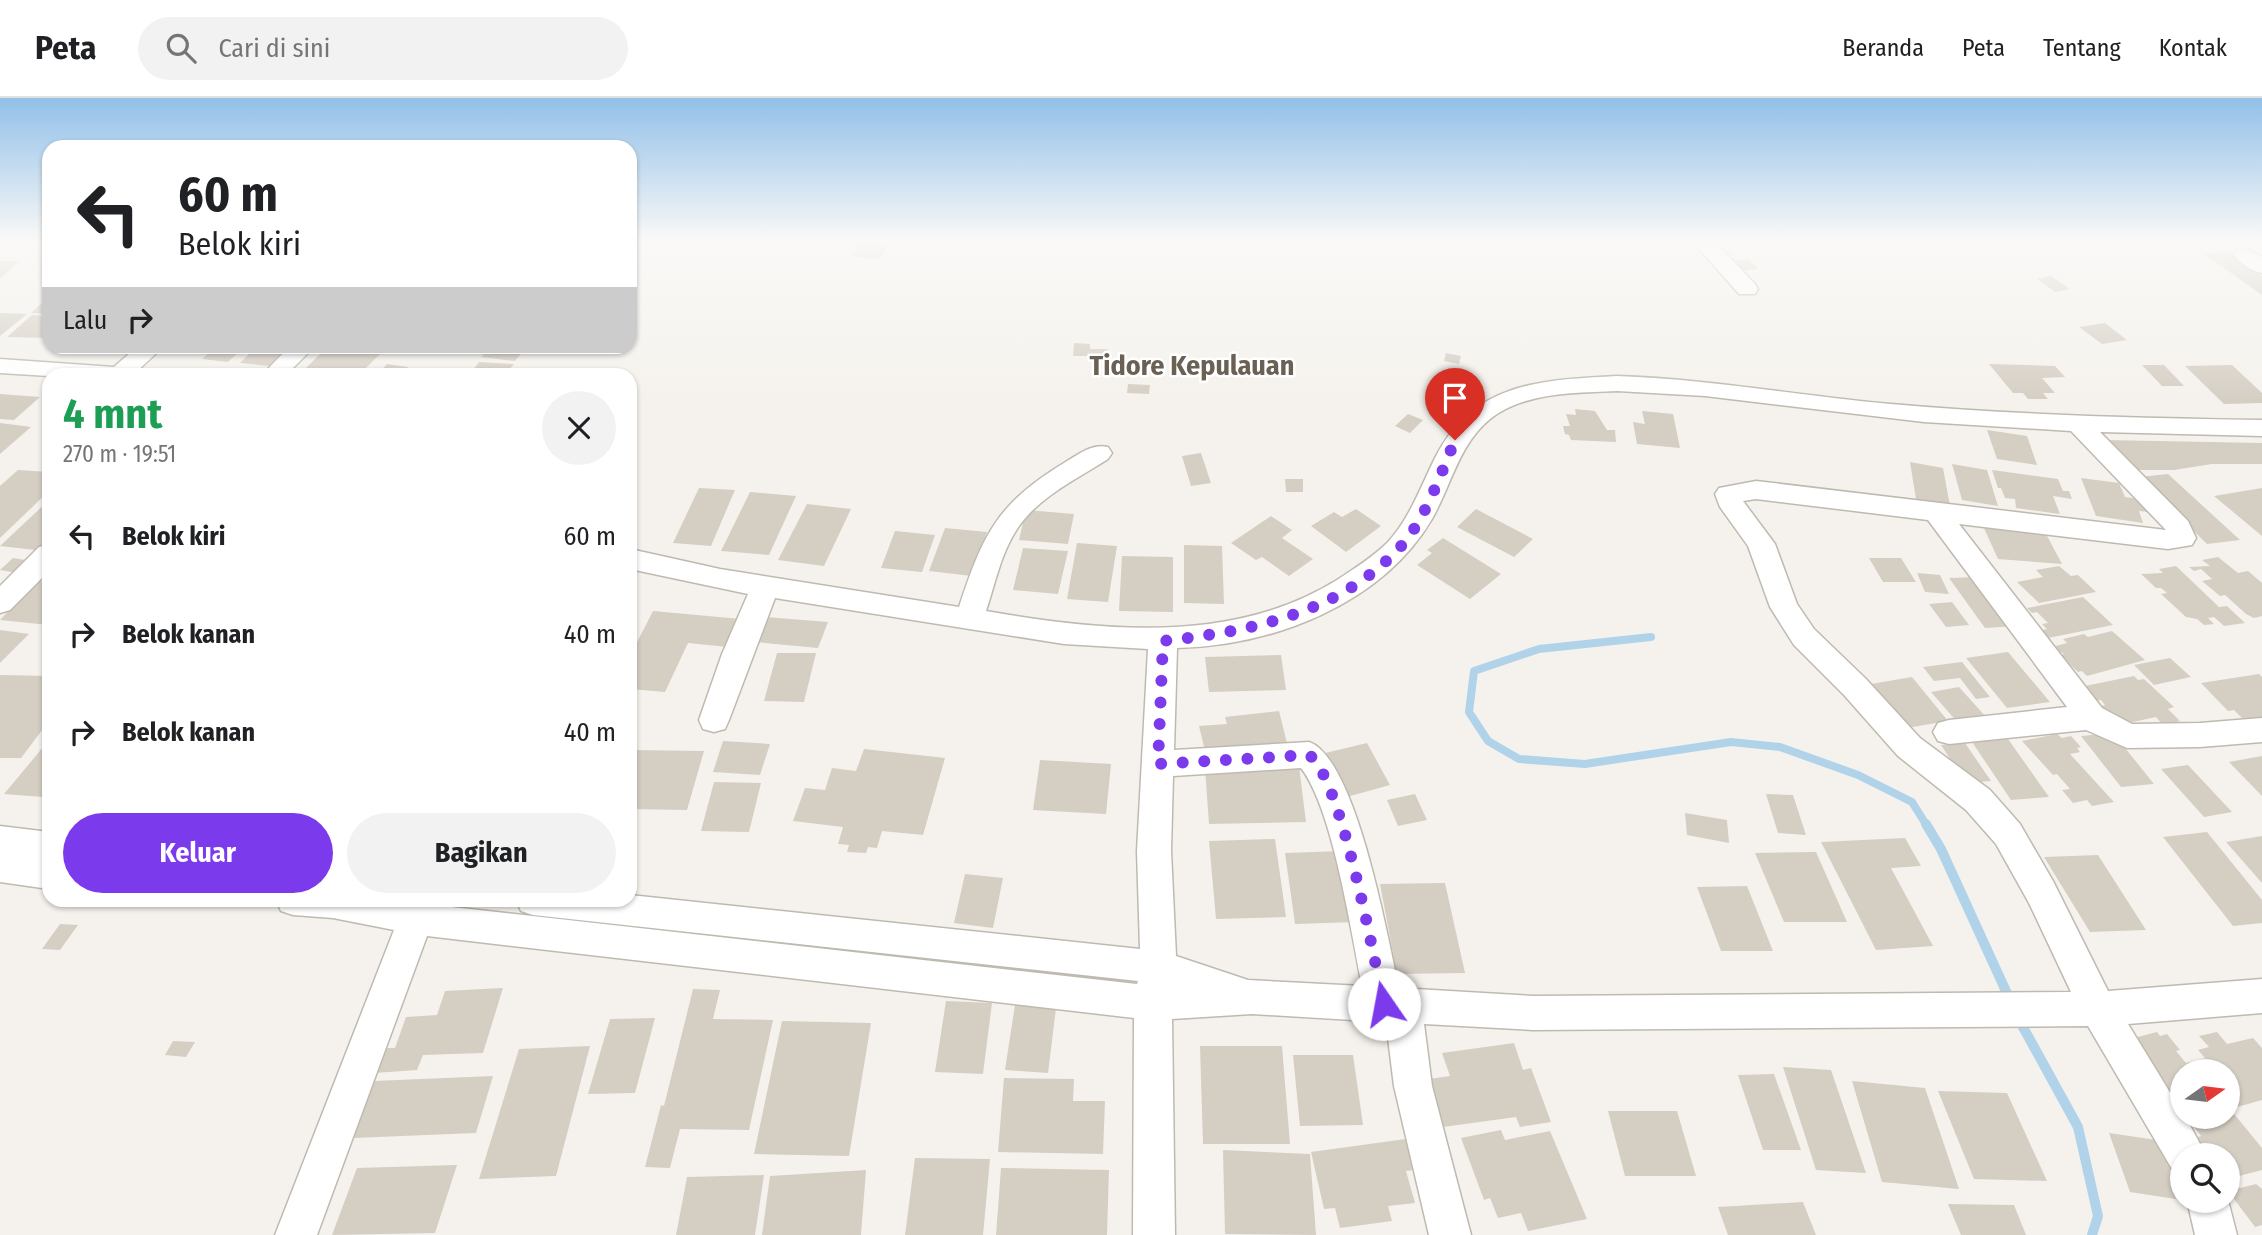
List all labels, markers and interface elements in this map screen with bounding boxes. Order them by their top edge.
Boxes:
search box [138,17,628,80]
text: Peta [35,28,96,68]
icon: search [162,29,200,67]
text: Cari di sini [218,33,330,64]
text: Beranda [1842,34,1924,62]
text: Peta [1962,34,2005,62]
text: Tentang [2043,34,2121,62]
text: Kontak [2159,34,2227,62]
text: 60 m [178,165,278,224]
icon: left [63,168,154,259]
text: Belok kiri [178,225,301,263]
icon: right [121,301,159,339]
text: Lalu [63,305,107,336]
district label: Tidore Kepulauan [1090,349,1294,382]
pin [1425,368,1485,440]
icon: arrive [1436,379,1474,417]
text: 4 mnt [63,389,162,439]
button: close [542,391,616,465]
text: 270 m · 19:51 [63,440,176,468]
icon: left [63,517,101,555]
text: Belok kiri [122,521,225,552]
text: 60 m [563,521,616,552]
icon: right [63,615,101,653]
text: Belok kanan [122,619,255,650]
text: 40 m [564,619,616,650]
icon: right [63,713,101,751]
text: Belok kanan [122,717,255,748]
text: 40 m [564,717,616,748]
button: Keluar [63,813,333,893]
button: Bagikan [347,813,616,893]
position arrow [1347,967,1421,1041]
north arrow [2170,1059,2240,1129]
map controls [2170,1059,2240,1213]
button: search [2170,1143,2240,1213]

